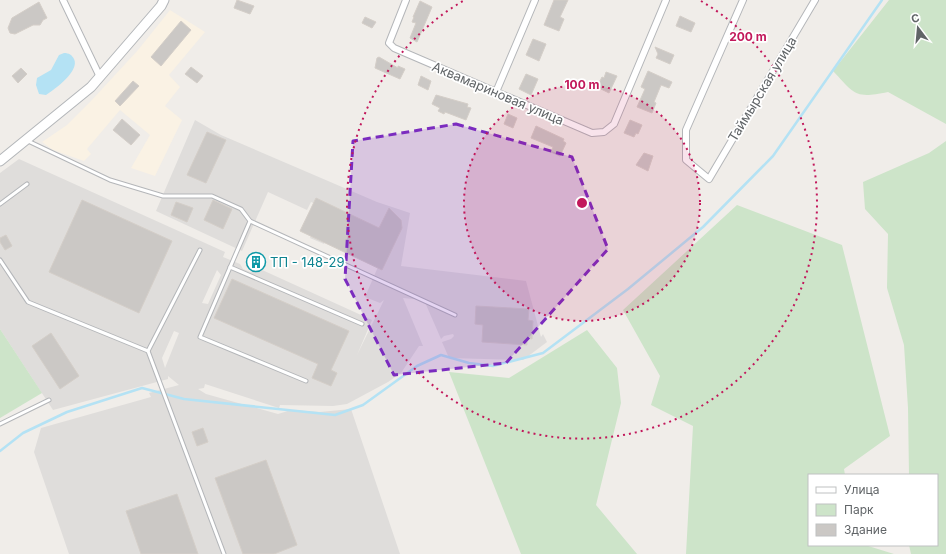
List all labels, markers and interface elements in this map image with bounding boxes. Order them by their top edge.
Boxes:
north arrow [898,8,938,48]
text: С [909,11,921,26]
text: 200 m [729,29,767,44]
street label: Таймырская улица [724,34,800,144]
street label: Аквамариновая улица [430,58,566,128]
text: 100 m [564,77,600,92]
centre of rings [575,196,589,210]
building icon: ТП - 148-29 [245,251,267,273]
place label: ТП - 148-29 [270,254,345,270]
legend [808,474,938,546]
text: Улица [844,482,879,497]
text: Парк [844,502,874,517]
text: Здание [844,522,887,537]

